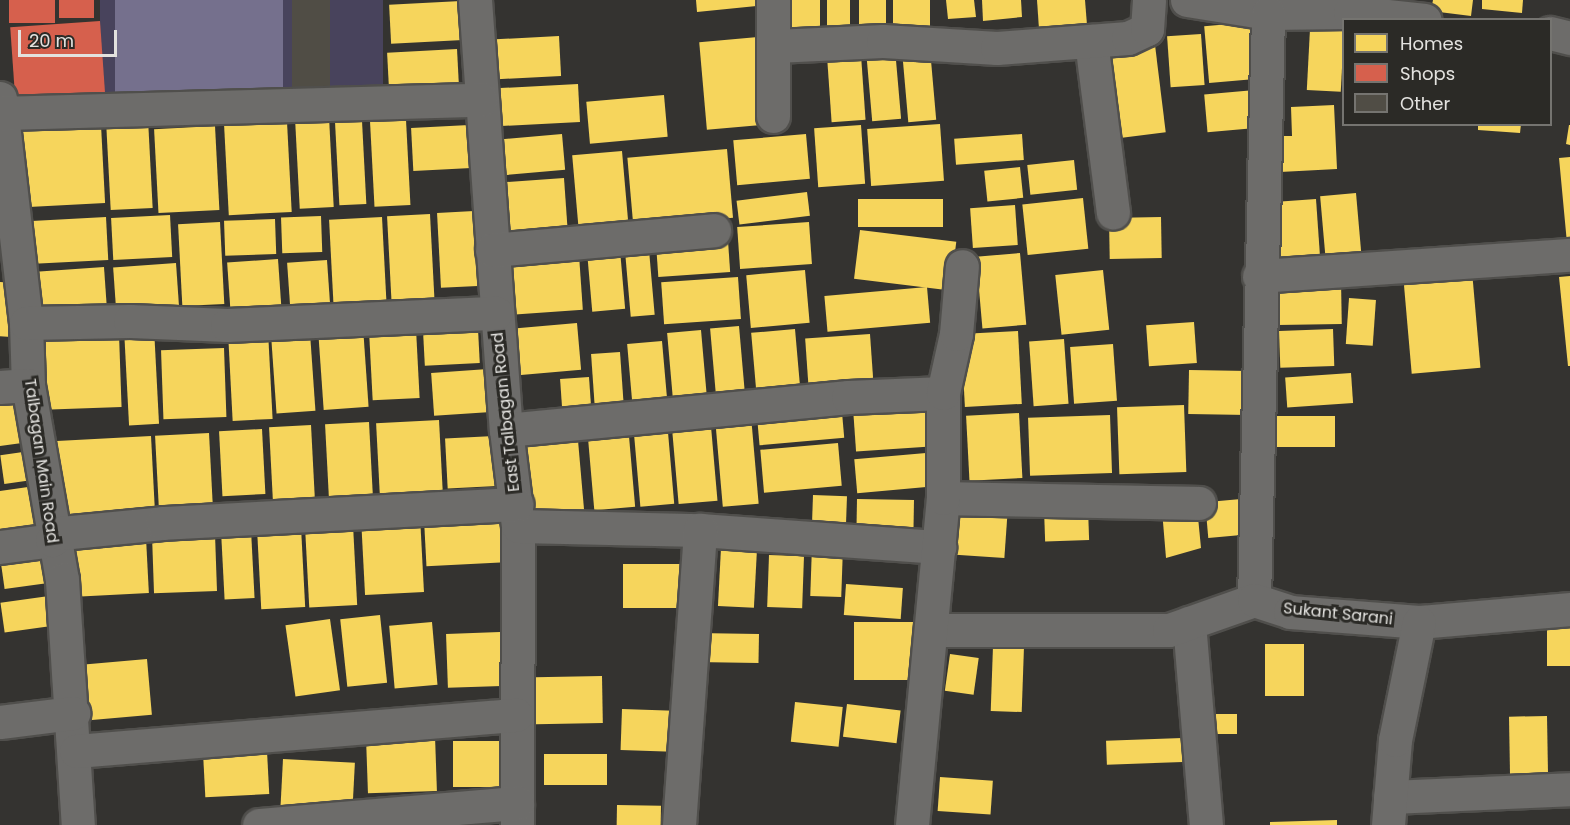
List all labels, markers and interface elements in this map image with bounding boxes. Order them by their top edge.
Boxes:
scale bar [21,18,120,56]
legend [1342,18,1552,126]
text: 20 m [29,28,74,53]
text: Homes [1400,31,1463,56]
text: Shops [1400,61,1455,86]
text: Other [1400,91,1450,116]
street label: East Talbagan Road [488,331,524,493]
street label: Talbagan Main Road [20,378,62,544]
street label: Sukant Sarani [1282,599,1394,629]

